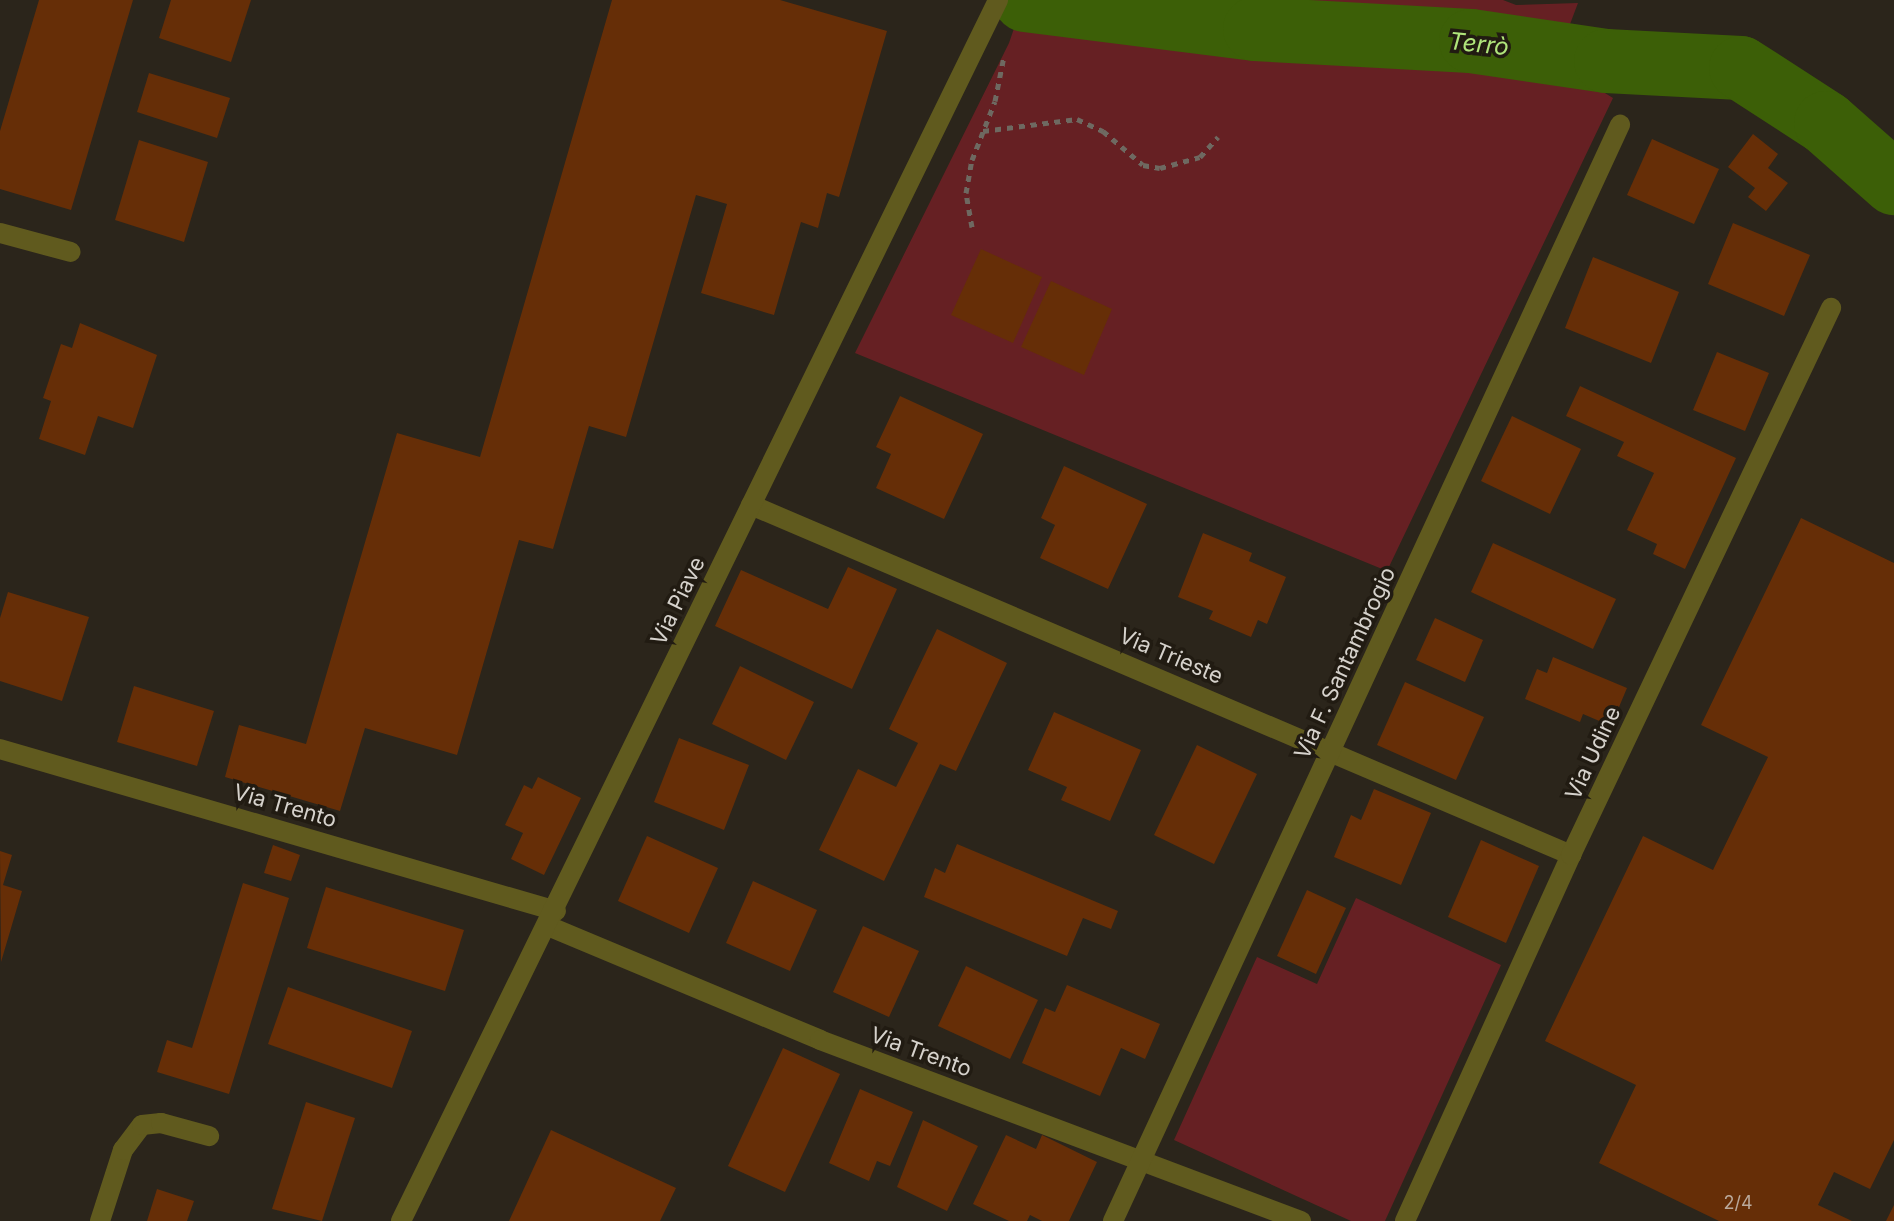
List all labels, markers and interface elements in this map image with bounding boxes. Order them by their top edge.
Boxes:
water label: Terrò [1448,27,1510,61]
street label: Via Piave [645,552,711,650]
street label: Via F. Santambrogio [1289,563,1401,763]
street label: Via Trieste [1115,622,1227,690]
street label: Via Udine [1560,702,1626,804]
street label: Via Trento [230,779,340,833]
street label: Via Trento [867,1021,975,1083]
house number: 2/4 [1723,1192,1753,1214]

